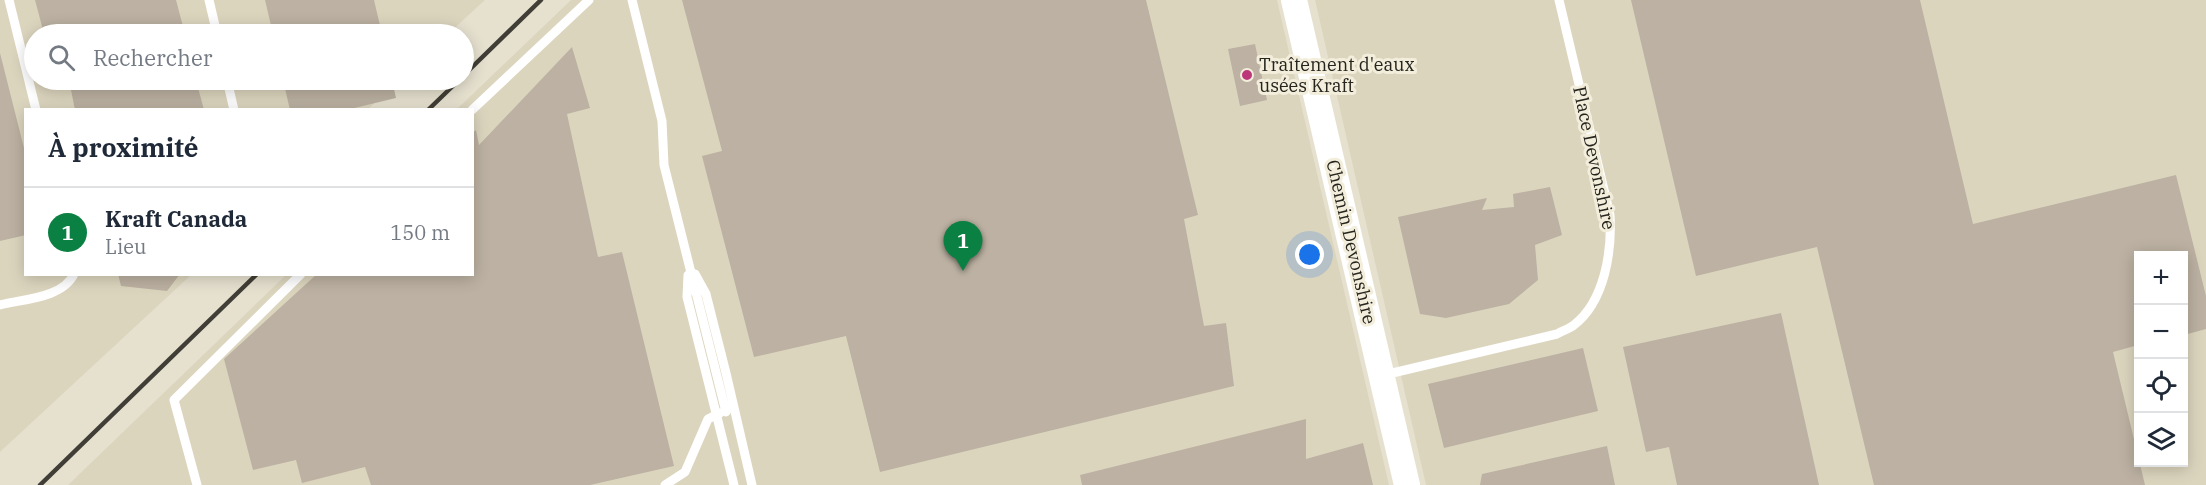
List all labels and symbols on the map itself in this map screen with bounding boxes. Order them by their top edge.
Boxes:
place label: Traîtement d'eaux usées Kraft [1259,53,1415,97]
marker: Traîtement d'eaux usées Kraft [1240,68,1254,82]
street label: Place Devonshire [1568,84,1621,232]
street label: Chemin Devonshire [1321,158,1382,326]
pin: 1 [944,222,982,271]
your location [1295,240,1324,269]

